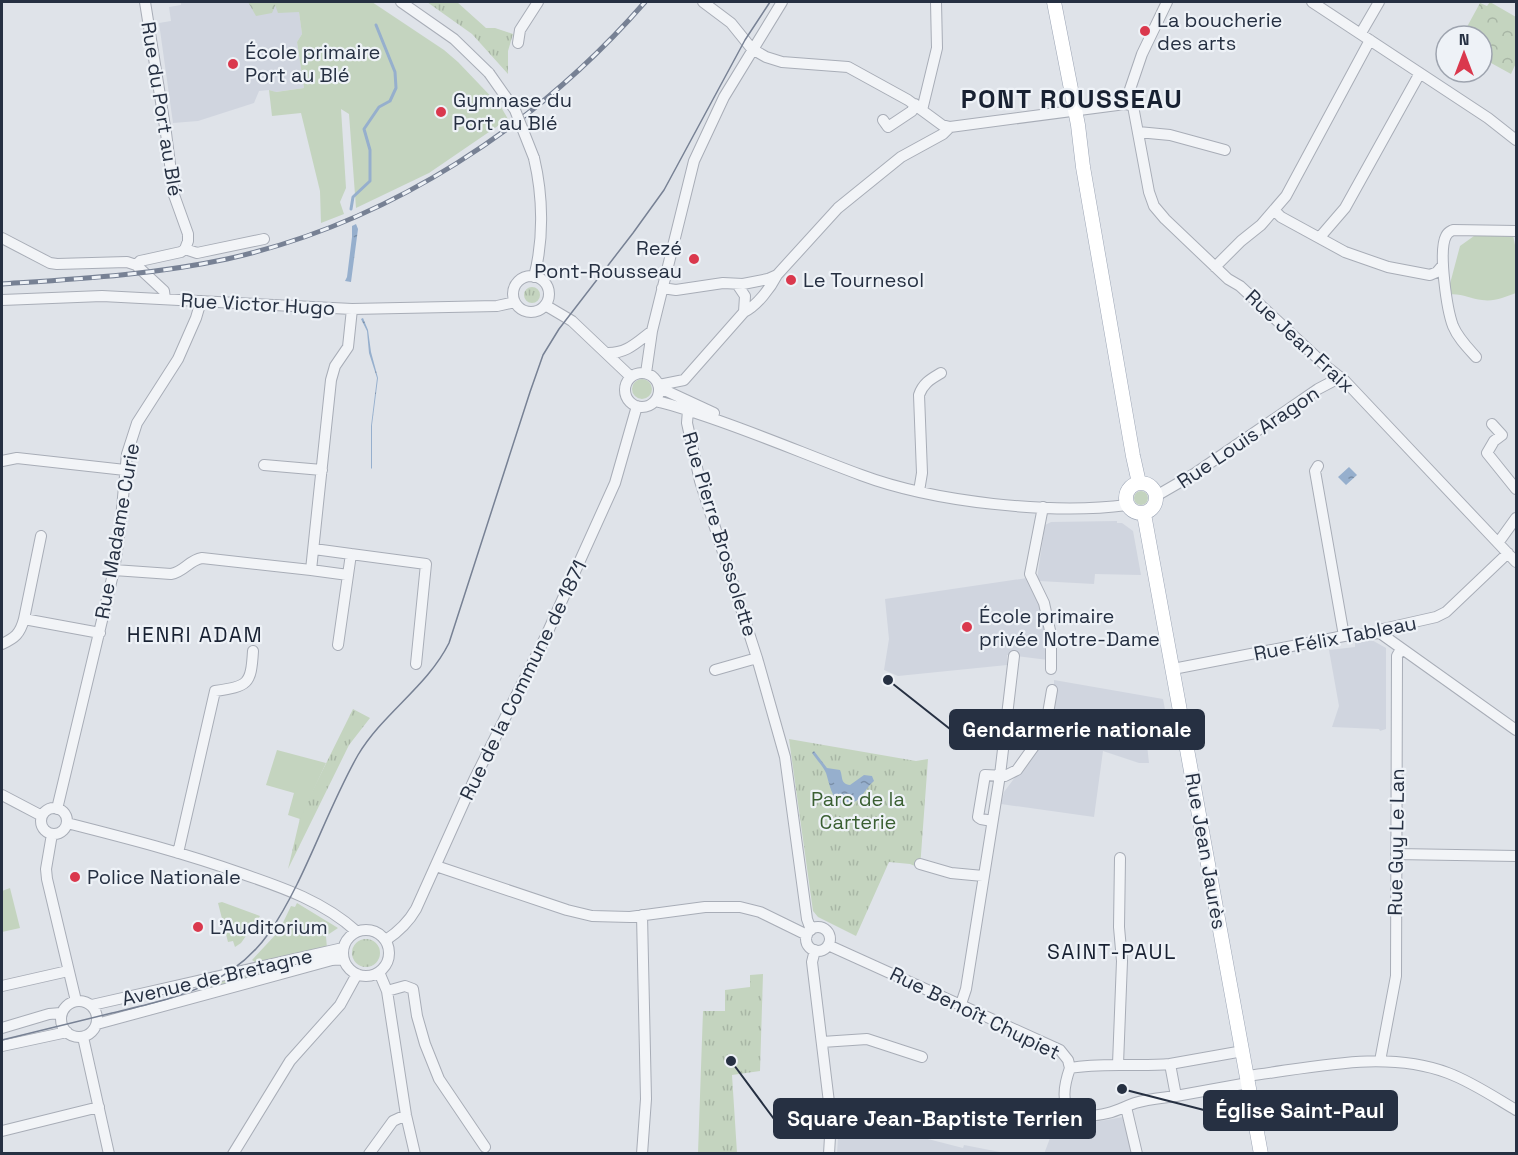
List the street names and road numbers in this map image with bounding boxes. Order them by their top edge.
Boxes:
street label: Rue du Port au Blé [135,20,189,198]
street label: Rue Jean Fraix [1240,284,1360,398]
street label: Rue Victor Hugo [180,287,336,321]
street label: Rue Louis Aragon [1172,380,1324,494]
street label: Rue Pierre Brossolette [676,428,764,640]
street label: Rue Madame Curie [89,441,145,621]
street label: Rue de la Commune de 1871 [453,556,593,804]
street label: Rue Félix Tableau [1251,609,1419,667]
street label: Rue Guy Le Lan [1382,768,1410,916]
street label: Rue Jean Jaurès [1179,771,1233,931]
street label: Avenue de Bretagne [119,942,315,1012]
street label: Rue Benoît Chupiet [886,960,1064,1066]

